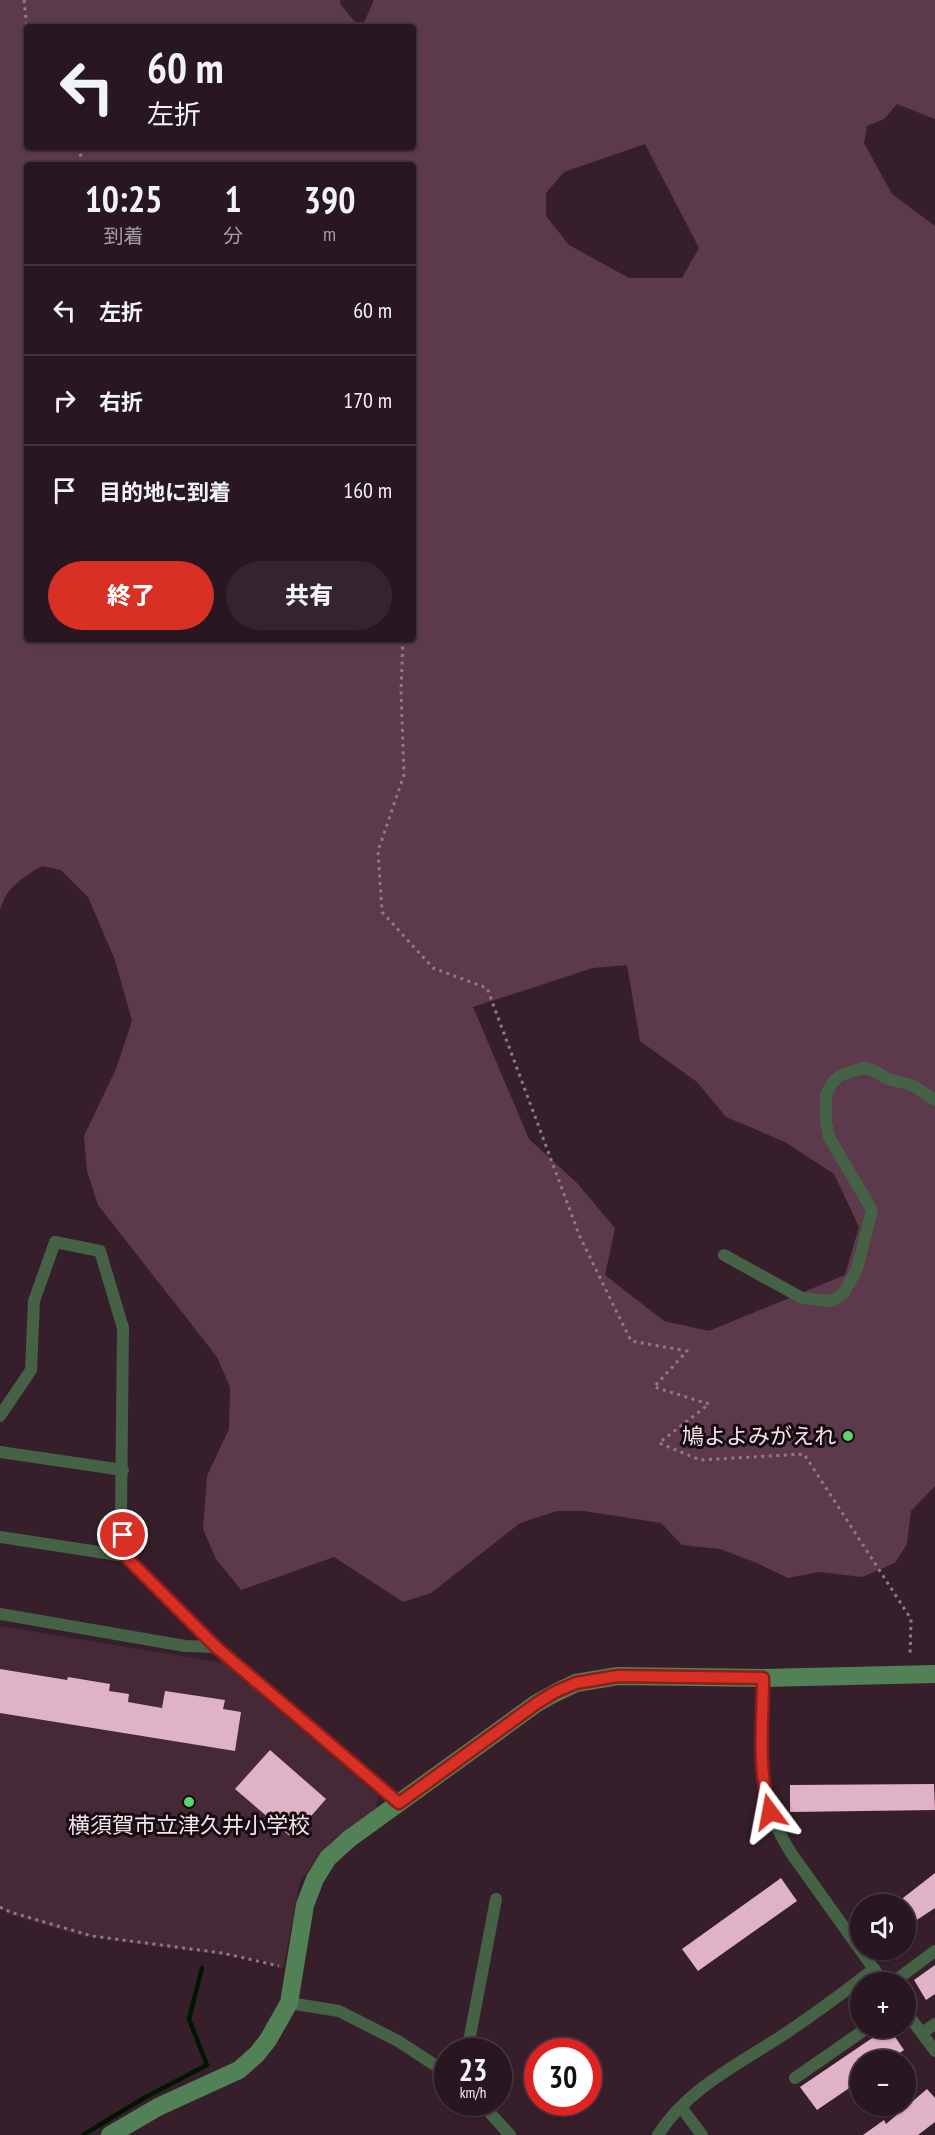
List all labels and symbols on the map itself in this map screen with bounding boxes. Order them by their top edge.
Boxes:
place label: 鳩よよみがえれ [682,1422,836,1450]
marker: 鳩よよみがえれ [841,1429,855,1443]
pin [97,1509,148,1560]
position arrow [738,1780,802,1844]
marker: 横須賀市立津久井小学校 [182,1795,196,1809]
place label: 横須賀市立津久井小学校 [68,1811,310,1839]
speed limit sign: 30 [524,2038,602,2116]

